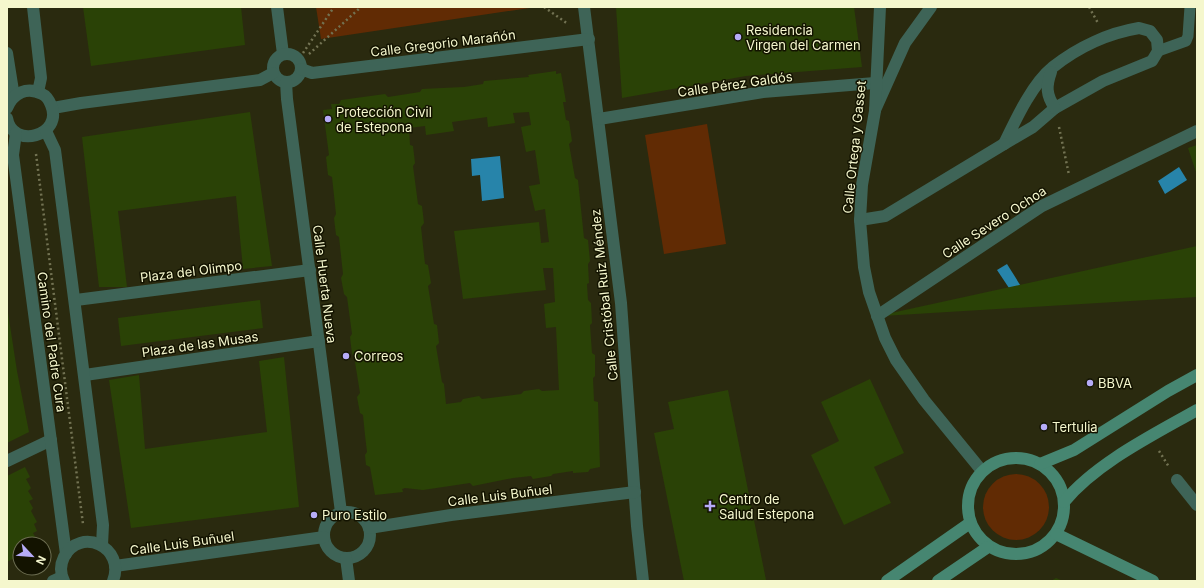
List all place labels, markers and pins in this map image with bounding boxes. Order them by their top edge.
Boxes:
place label: Residencia Virgen del Carmen [746,22,861,53]
marker: Residencia Virgen del Carmen [733,32,743,42]
place label: Protección Civil de Estepona [336,104,432,135]
marker: Protección Civil de Estepona [323,114,333,124]
place label: Correos [354,348,403,364]
marker: Correos [341,351,351,361]
place label: BBVA [1098,375,1132,391]
marker: BBVA [1085,378,1095,388]
place label: Tertulia [1052,419,1098,435]
marker: Tertulia [1039,422,1049,432]
place label: Centro de Salud Estepona [719,491,814,522]
marker: Centro de Salud Estepona [704,500,716,512]
place label: Puro Estilo [322,507,387,523]
marker: Puro Estilo [309,510,319,520]

